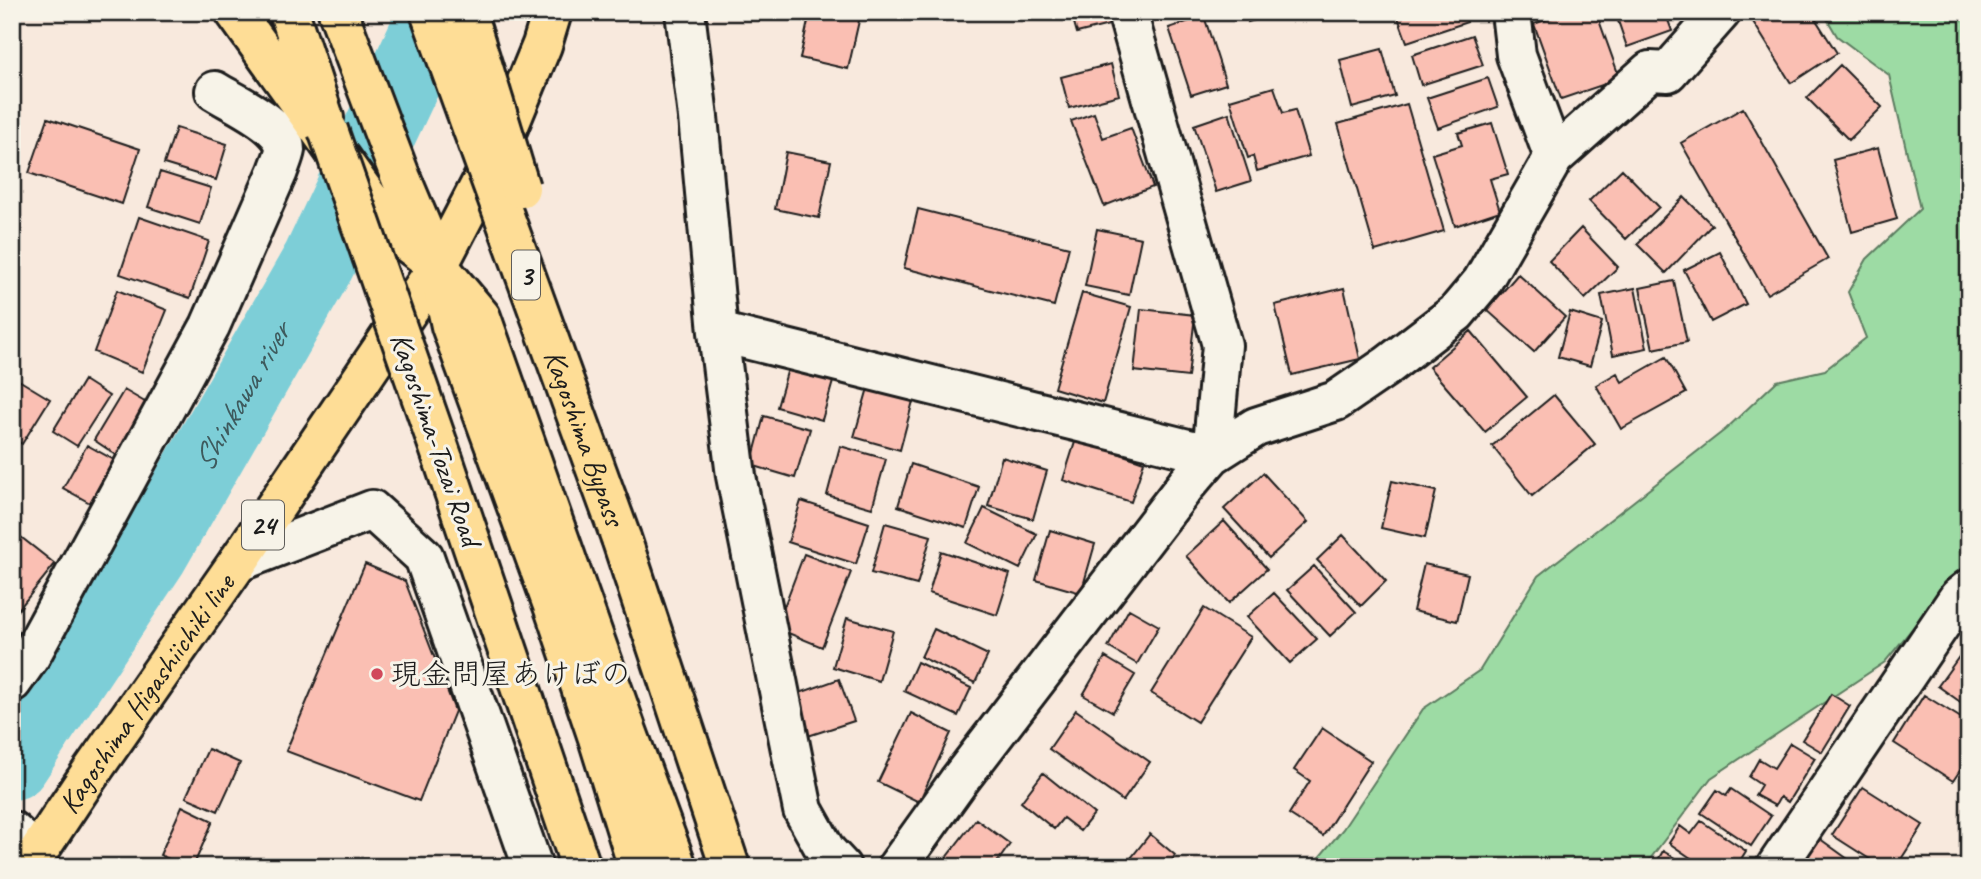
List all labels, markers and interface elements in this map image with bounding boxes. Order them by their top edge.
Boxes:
road number: 3 [512,250,540,300]
water label: Shinkawa river [183,311,303,478]
street label: Kagoshima-Tozai Road [382,328,492,554]
street label: Kagoshima Bypass [535,345,635,534]
road number: 24 [242,500,284,550]
street label: Kagoshima Higashiichiki line [50,564,244,821]
place label: 現金問屋あけぼの [391,655,631,693]
marker: 現金問屋あけぼの [369,666,385,682]

